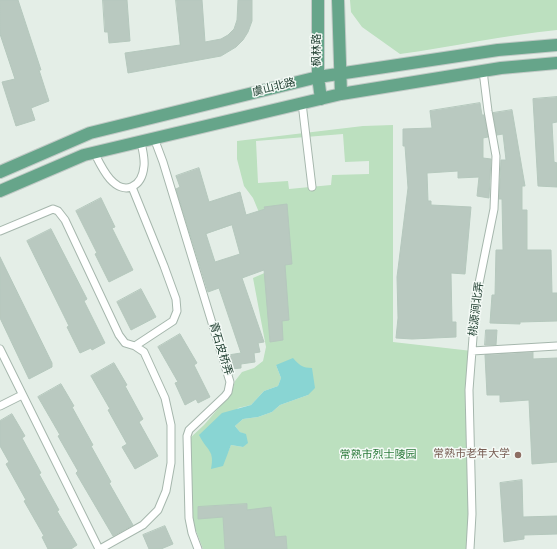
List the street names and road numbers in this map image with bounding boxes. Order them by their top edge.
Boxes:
street label: 枫林路 [311,34,325,66]
street label: 虞山北路 [251,76,297,100]
street label: 桃源涧北弄 [467,281,487,337]
street label: 青石皮桥弄 [206,321,234,377]

